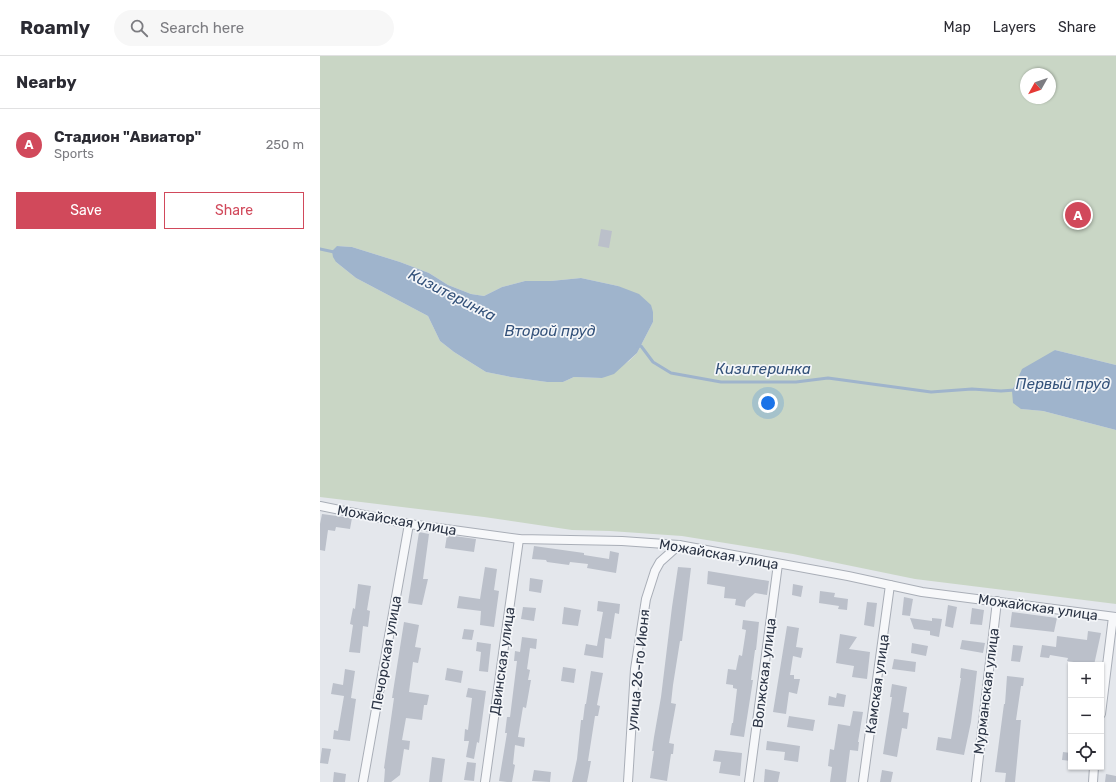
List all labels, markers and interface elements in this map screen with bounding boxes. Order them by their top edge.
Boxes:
search box [114,10,394,46]
text: Roamly [20,16,90,39]
icon: search [128,17,150,39]
text: Search here [160,19,244,37]
text: Map [944,19,971,36]
text: Layers [993,19,1036,36]
text: Share [1058,19,1096,36]
north arrow [1020,68,1056,104]
text: Nearby [16,72,77,92]
text: Стадион "Авиатор" [54,128,201,146]
text: A [24,137,34,152]
text: 250 m [266,137,304,152]
text: Sports [54,146,94,161]
button: Save [16,192,156,229]
button: Share [164,192,304,229]
pin: A [1065,200,1091,230]
water label: Кизитеринка [405,265,499,325]
water label: Второй пруд [504,322,596,340]
water label: Кизитеринка [715,360,811,378]
water label: Первый пруд [1016,375,1110,393]
your location [758,393,778,413]
street label: Можайская улица [336,502,458,539]
street label: Можайская улица [658,536,780,573]
street label: Можайская улица [977,591,1099,624]
street label: Печорская улица [368,594,405,712]
street label: Двинская улица [486,606,519,716]
street label: улица 26-го Июня [624,608,653,732]
street label: Волжская улица [749,617,780,729]
street label: Мурманская улица [970,627,1003,755]
street label: Камская улица [862,633,893,735]
map controls [1068,662,1104,770]
button: + [1068,662,1104,698]
button: − [1068,698,1104,734]
button: locate [1068,734,1104,770]

